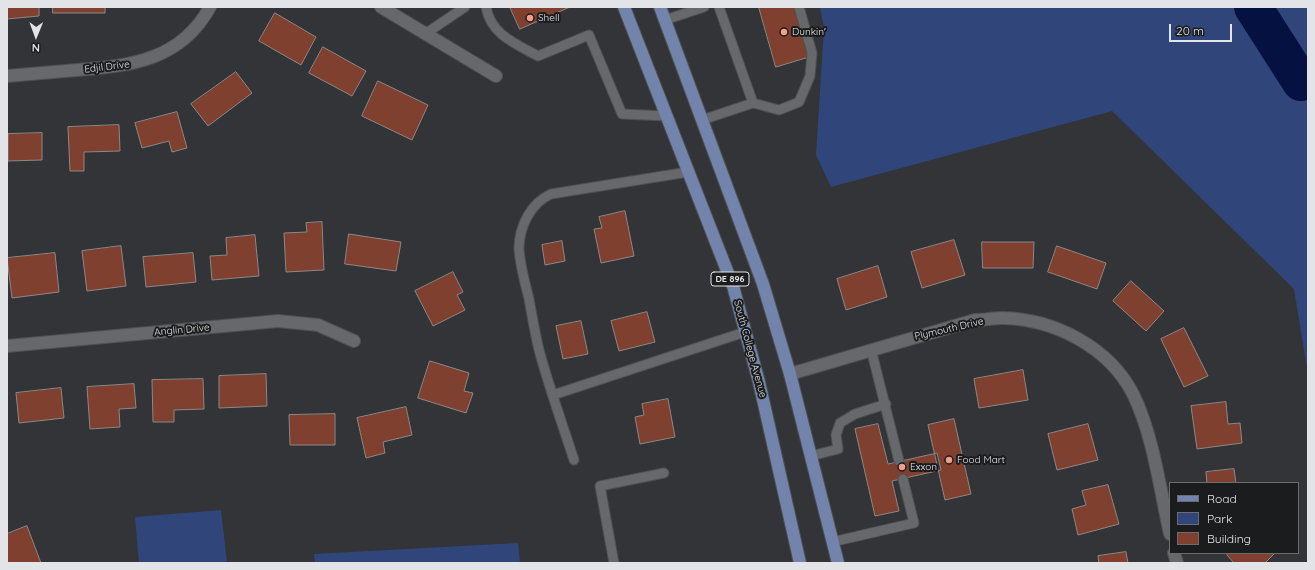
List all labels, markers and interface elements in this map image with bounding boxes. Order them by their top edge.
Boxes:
place label: Shell [538,12,560,24]
marker: Shell [525,13,535,23]
north arrow [16,16,56,56]
scale bar [1171,16,1234,42]
text: 20 m [1176,23,1204,38]
place label: Dunkin' [792,26,826,38]
marker: Dunkin' [779,27,789,37]
text: N [32,41,40,55]
street label: Edjil Drive [84,58,130,76]
road number: DE 896 [711,272,749,286]
street label: South College Avenue [731,299,769,399]
street label: Plymouth Drive [913,315,985,343]
street label: Anglin Drive [154,322,210,338]
place label: Food Mart [957,454,1005,466]
marker: Food Mart [944,455,954,465]
place label: Exxon [910,461,937,473]
marker: Exxon [897,462,907,472]
legend [1169,482,1299,554]
text: Road [1207,491,1237,506]
text: Park [1207,511,1232,526]
text: Building [1207,531,1251,546]

